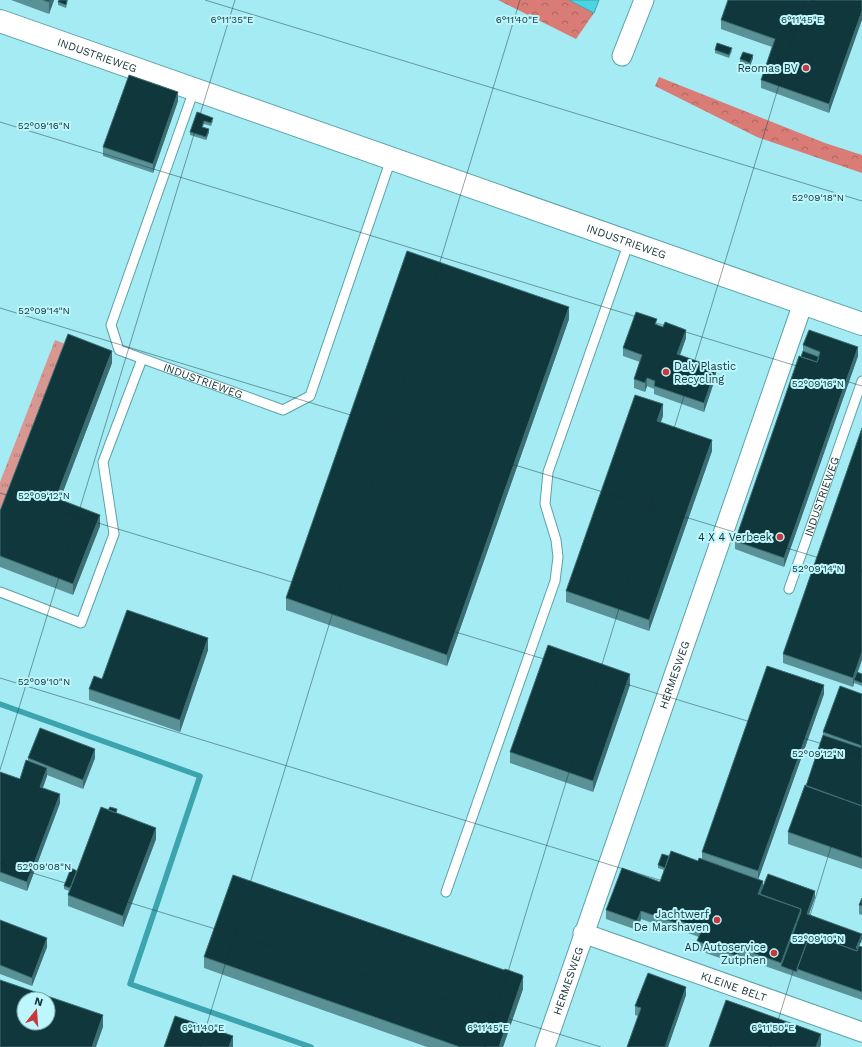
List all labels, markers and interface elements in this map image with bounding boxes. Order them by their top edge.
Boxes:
text: 6°11'35"E [211,14,253,25]
text: 6°11'40"E [496,14,538,25]
text: 6°11'45"E [781,14,823,25]
street label: INDUSTRIEWEG [56,35,139,75]
place label: Reomas BV [737,62,798,75]
marker: Reomas BV [801,63,811,73]
text: 52°09'16"N [18,120,70,131]
text: 52°09'18"N [792,192,844,203]
street label: INDUSTRIEWEG [585,221,668,261]
text: 52°09'14"N [18,305,70,316]
street label: INDUSTRIEWEG [162,360,245,401]
place label: Daly Plastic Recycling [674,360,736,386]
marker: Daly Plastic Recycling [661,367,671,377]
text: 52°09'16"N [792,378,844,389]
street label: INDUSTRIEWEG [801,455,841,538]
text: 52°09'12"N [18,490,70,501]
place label: 4 X 4 Verbeek [698,531,772,544]
marker: 4 X 4 Verbeek [775,532,785,542]
text: 52°09'14"N [792,563,844,574]
street label: HERMESWEG [656,639,692,711]
text: 52°09'10"N [18,676,70,687]
text: 52°09'12"N [792,748,844,759]
text: 52°09'08"N [17,861,71,872]
place label: Jachtwerf De Marshaven [634,908,710,934]
marker: Jachtwerf De Marshaven [712,915,722,925]
text: 52°09'10"N [792,933,844,944]
place label: AD Autoservice Zutphen [685,941,766,967]
street label: HERMESWEG [550,945,586,1017]
marker: AD Autoservice Zutphen [769,948,779,958]
street label: KLEINE BELT [699,969,769,1004]
north arrow [16,991,56,1031]
text: N [33,995,45,1009]
text: 6°11'40"E [182,1022,224,1033]
text: 6°11'45"E [467,1022,509,1033]
text: 6°11'50"E [751,1022,795,1033]

